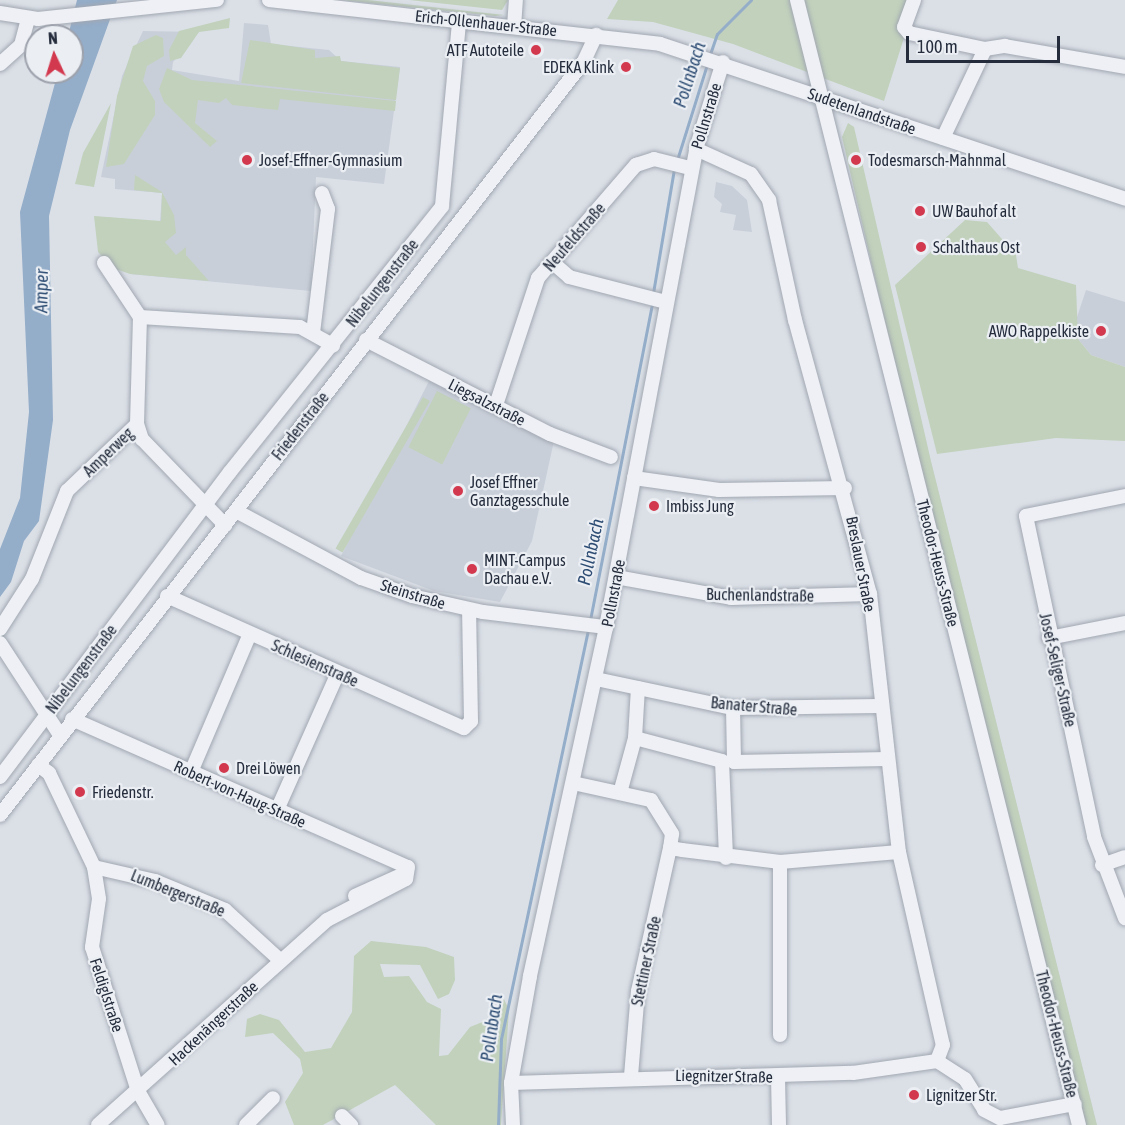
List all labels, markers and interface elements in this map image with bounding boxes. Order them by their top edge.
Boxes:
street label: Erich-Ollenhauer-Straße [414,6,558,40]
north arrow [24,24,84,84]
scale bar [909,24,1064,62]
text: N [48,29,58,47]
text: 100 m [917,36,958,57]
water label: Pollnbach [669,39,711,111]
place label: ATF Autoteile [447,40,524,60]
marker: ATF Autoteile [529,43,543,57]
place label: EDEKA Klink [543,57,614,77]
marker: EDEKA Klink [619,60,633,74]
street label: Pollnstraße [687,81,725,151]
street label: Sudetenlandstraße [806,84,918,138]
place label: Josef-Effner-Gymnasium [259,150,403,170]
place label: Todesmarsch-Mahnmal [868,150,1006,170]
marker: Josef-Effner-Gymnasium [240,153,254,167]
marker: Todesmarsch-Mahnmal [849,153,863,167]
street label: Neufeldstraße [539,199,609,275]
place label: UW Bauhof alt [932,201,1016,221]
marker: UW Bauhof alt [913,204,927,218]
street label: Nibelungenstraße [342,235,422,331]
place label: Schalthaus Ost [933,237,1020,257]
marker: Schalthaus Ost [914,240,928,254]
water label: Amper [31,269,53,313]
place label: AWO Rappelkiste [989,321,1089,341]
marker: AWO Rappelkiste [1094,324,1108,338]
street label: Liegsalzstraße [445,374,529,430]
street label: Friedenstraße [267,388,333,464]
street label: Amperweg [79,423,137,481]
place label: Josef Effner Ganztagesschule [470,472,569,510]
marker: Josef Effner Ganztagesschule [451,484,465,498]
place label: Imbiss Jung [666,496,734,516]
street label: Theodor-Heuss-Straße [913,497,963,629]
marker: Imbiss Jung [647,499,661,513]
street label: Breslauer Straße [842,515,880,613]
water label: Pollnbach [573,517,609,587]
place label: MINT-Campus Dachau e.V. [484,550,566,588]
street label: Pollnstraße [597,558,629,628]
marker: MINT-Campus Dachau e.V. [465,562,479,576]
street label: Steinstraße [378,575,448,613]
street label: Buchenlandstraße [706,584,814,606]
street label: Josef-Seliger-Straße [1036,611,1080,729]
street label: Nibelungenstraße [41,621,121,717]
street label: Schlesienstraße [269,635,361,691]
street label: Banater Straße [710,693,798,719]
street label: Robert-von-Haug-Straße [171,756,309,832]
place label: Drei Löwen [236,758,301,778]
marker: Drei Löwen [217,761,231,775]
place label: Friedenstr. [92,782,154,802]
marker: Friedenstr. [73,785,87,799]
street label: Lumbergerstraße [128,865,228,921]
street label: Stettiner Straße [627,914,665,1008]
street label: Feldiglstraße [86,956,128,1034]
street label: Theodor-Heuss-Straße [1032,968,1082,1100]
street label: Hackenängerstraße [164,977,262,1069]
water label: Pollnbach [477,993,507,1063]
street label: Liegnitzer Straße [675,1066,773,1086]
place label: Lignitzer Str. [926,1085,997,1105]
marker: Lignitzer Str. [907,1088,921,1102]

